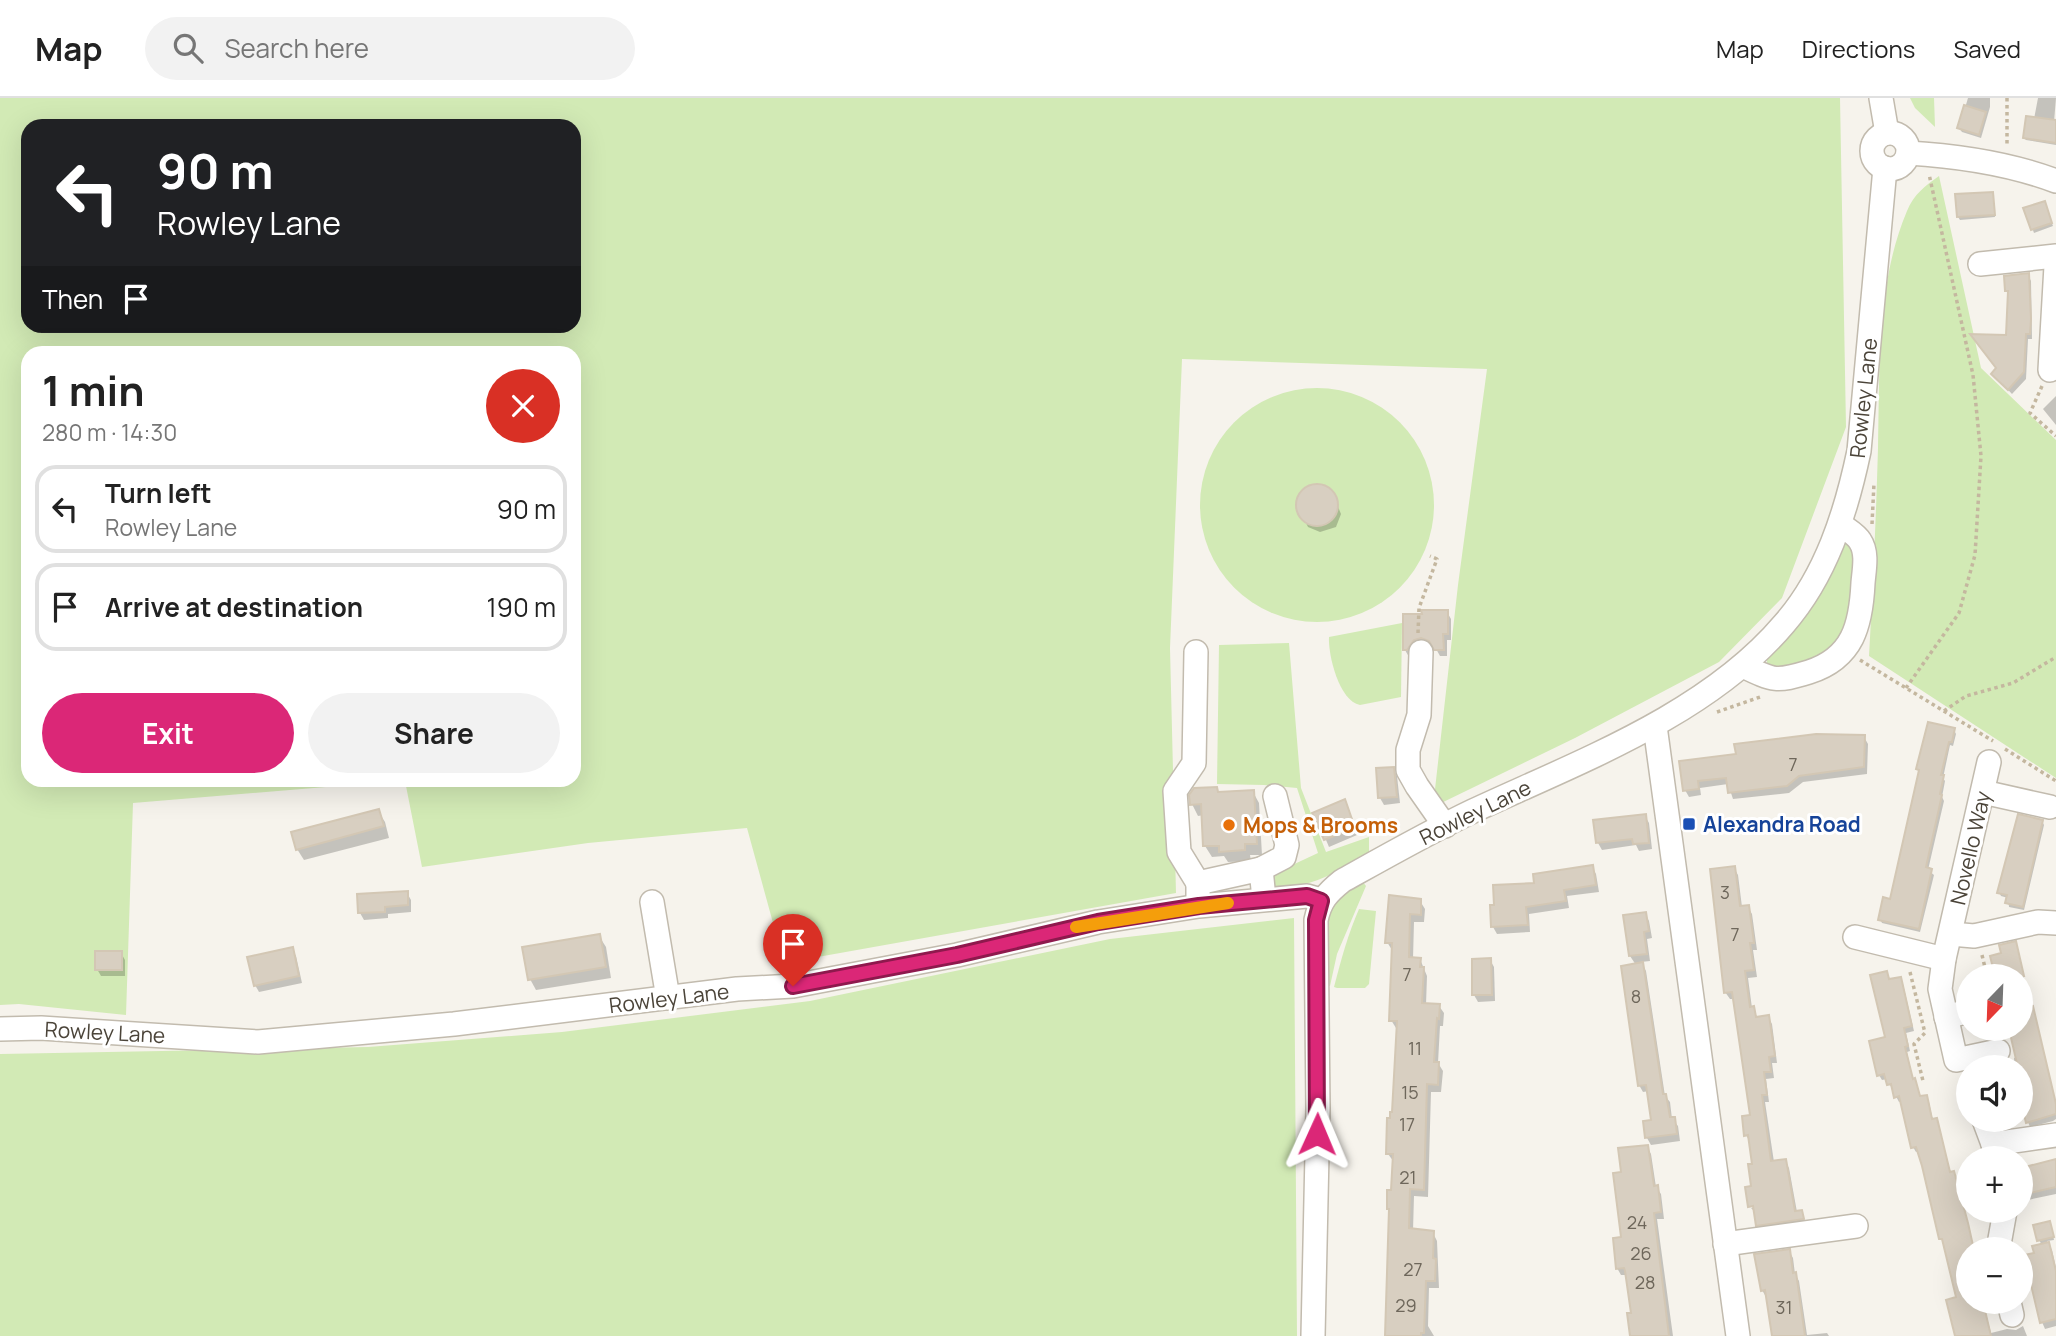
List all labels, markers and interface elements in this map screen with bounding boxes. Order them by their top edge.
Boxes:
search box [145,17,635,80]
text: Map [35,26,103,71]
icon: search [169,29,207,67]
text: Search here [225,30,369,66]
text: Map [1716,32,1764,65]
text: Directions [1802,32,1915,65]
text: Saved [1953,32,2021,65]
text: 90 m [157,137,274,204]
icon: left [42,147,133,238]
text: Rowley Lane [157,201,341,245]
icon: arrive [117,280,155,318]
text: Then [42,281,103,317]
street label: Rowley Lane [1843,337,1883,459]
text: 1 min [42,361,145,419]
button: close [486,369,560,443]
text: 280 m · 14:30 [42,416,177,448]
text: Turn left [105,475,212,511]
icon: left [46,490,84,528]
text: 90 m [497,491,556,527]
text: Rowley Lane [105,511,237,543]
icon: arrive [46,588,84,626]
text: Arrive at destination [105,589,363,625]
text: 190 m [487,589,556,625]
button: Exit [42,693,294,773]
button: Share [308,693,560,773]
house number: 7 [1788,752,1798,776]
street label: Rowley Lane [1415,773,1535,851]
street label: Novello Way [1943,788,1997,908]
place label: Alexandra Road [1703,810,1861,838]
place label: Mops & Brooms [1243,811,1398,839]
marker: Alexandra Road [1681,816,1697,832]
marker: Mops & Brooms [1221,817,1237,833]
house number: 3 [1720,880,1730,904]
pin [763,914,823,986]
house number: 7 [1730,922,1740,946]
icon: arrive [774,925,812,963]
house number: 7 [1402,962,1412,986]
north arrow [1956,964,2034,1041]
map controls [1956,964,2033,1314]
street label: Rowley Lane [607,977,731,1019]
house number: 8 [1631,984,1641,1008]
street label: Rowley Lane [44,1015,166,1049]
house number: 11 [1408,1036,1422,1060]
button: sound [1956,1055,2033,1132]
house number: 15 [1401,1080,1419,1104]
position arrow [1280,1097,1354,1171]
house number: 17 [1399,1112,1415,1136]
button: + [1956,1146,2033,1223]
house number: 21 [1399,1165,1417,1189]
house number: 24 [1627,1210,1647,1234]
button: − [1956,1237,2033,1314]
house number: 26 [1630,1241,1652,1265]
house number: 27 [1403,1257,1423,1281]
house number: 28 [1635,1270,1655,1294]
house number: 29 [1395,1293,1417,1317]
house number: 31 [1776,1295,1792,1319]

